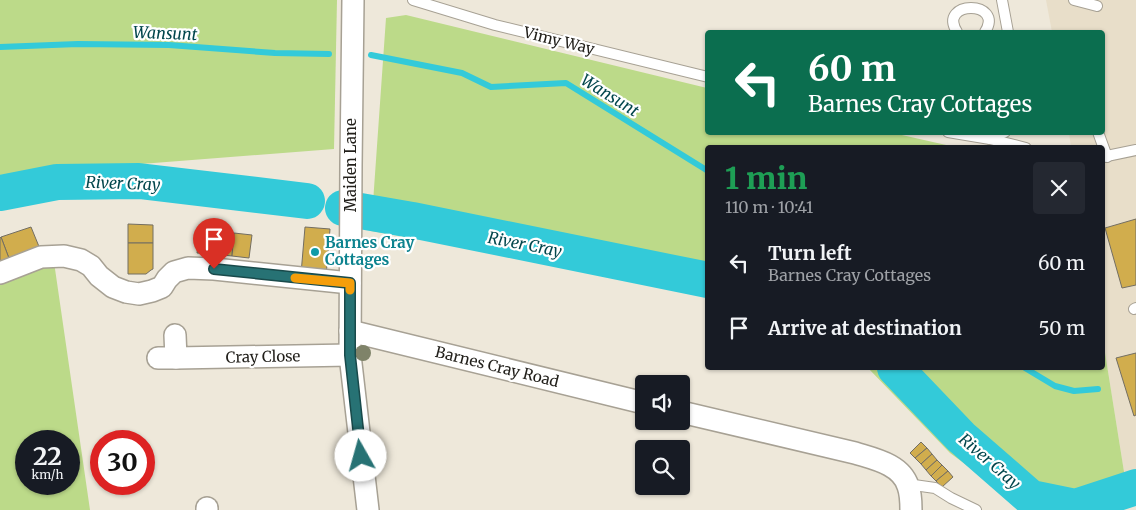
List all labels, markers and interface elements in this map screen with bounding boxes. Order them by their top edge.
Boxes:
water label: Wansunt [133,22,198,44]
street label: Vimy Way [521,22,597,59]
text: 60 m [808,47,896,91]
icon: left [725,50,790,115]
water label: Wansunt [577,69,643,121]
text: Barnes Cray Cottages [808,90,1032,118]
street label: Maiden Lane [341,118,360,212]
text: 1 min [725,159,807,197]
button: close [1033,162,1085,214]
water label: River Cray [85,172,161,194]
text: 110 m · 10:41 [725,197,813,217]
pin [193,218,235,269]
icon: arrive [200,225,228,253]
water label: River Cray [486,227,564,261]
place label: Barnes Cray Cottages [325,233,414,269]
text: Turn left [768,241,852,265]
marker: Barnes Cray Cottages [309,246,321,258]
icon: left [725,249,753,277]
text: 60 m [1038,251,1085,275]
text: Barnes Cray Cottages [768,265,931,285]
icon: arrive [725,314,753,342]
text: Arrive at destination [768,316,962,340]
text: 50 m [1039,316,1085,340]
street label: Barnes Cray Road [433,342,561,391]
street label: Cray Close [225,346,301,367]
map controls [635,375,690,495]
button: sound [635,375,690,430]
position arrow [334,429,386,481]
water label: River Cray [955,429,1025,493]
speed limit sign: 30 [90,430,155,495]
text: 22 [33,440,62,472]
button: search [635,440,690,495]
text: km/h [32,467,63,482]

